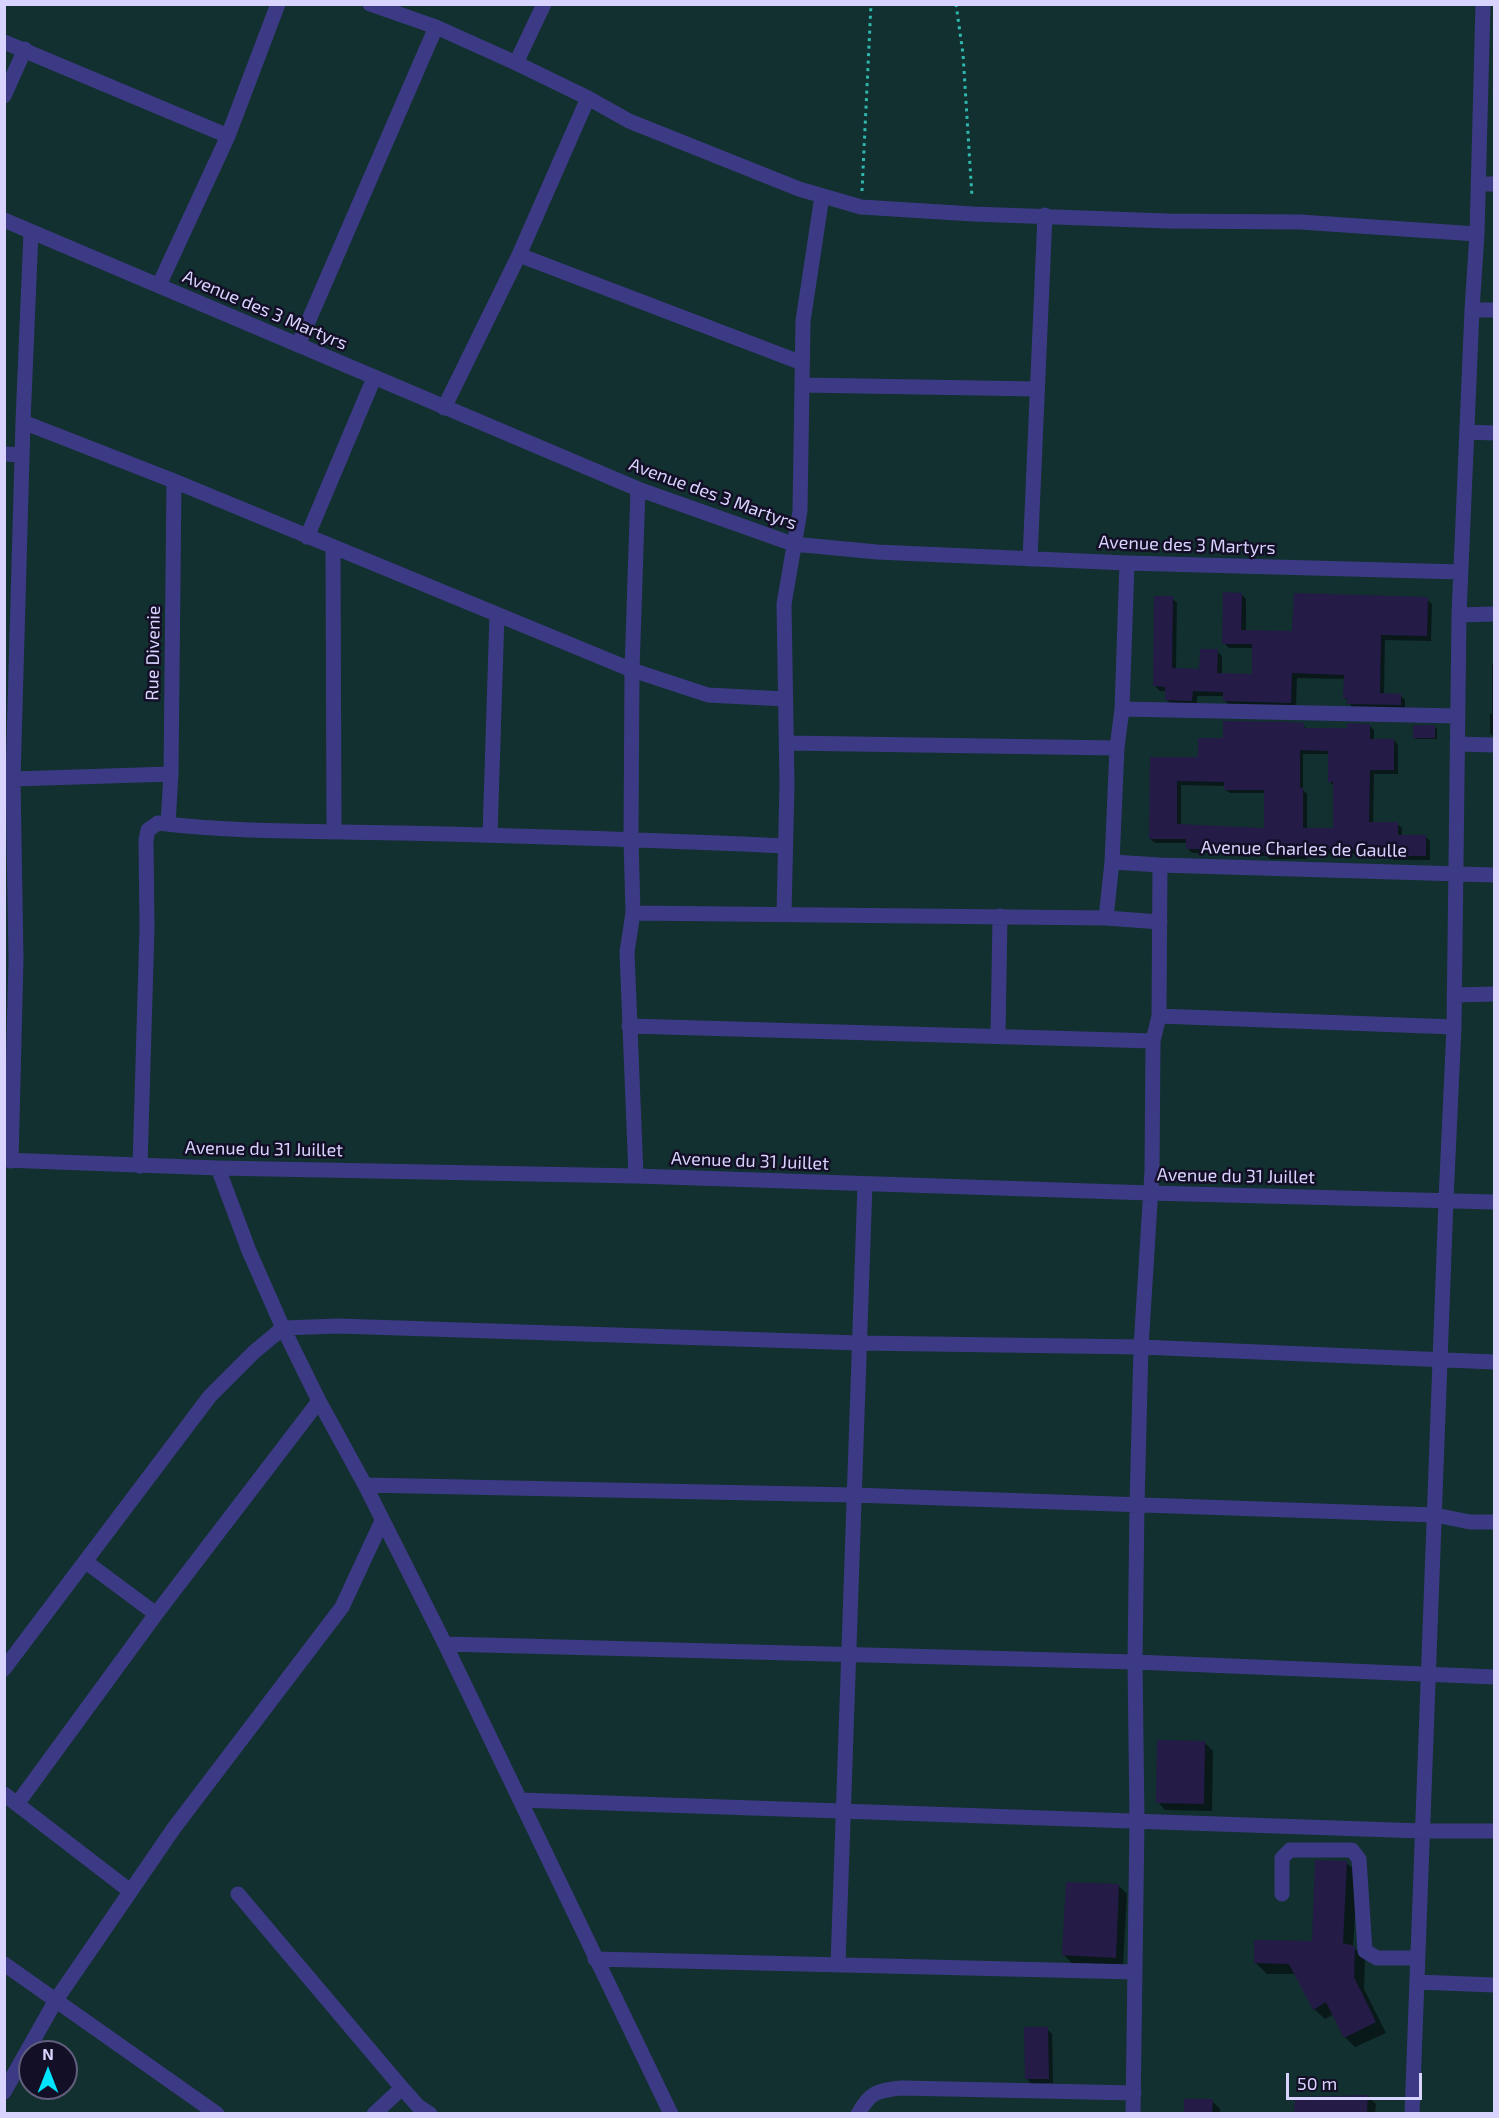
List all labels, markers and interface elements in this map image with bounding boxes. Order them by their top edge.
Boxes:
street label: Avenue des 3 Martyrs [179,265,351,355]
street label: Avenue des 3 Martyrs [626,454,800,534]
street label: Avenue des 3 Martyrs [1098,531,1276,559]
street label: Rue Divenie [141,605,165,701]
street label: Avenue Charles de Gaulle [1201,836,1407,862]
street label: Avenue du 31 Juillet [185,1137,343,1161]
street label: Avenue du 31 Juillet [671,1147,829,1175]
street label: Avenue du 31 Juillet [1157,1164,1315,1188]
north arrow [18,2040,78,2100]
text: N [42,2044,54,2063]
scale bar [1289,2061,1426,2099]
text: 50 m [1297,2072,1337,2094]

